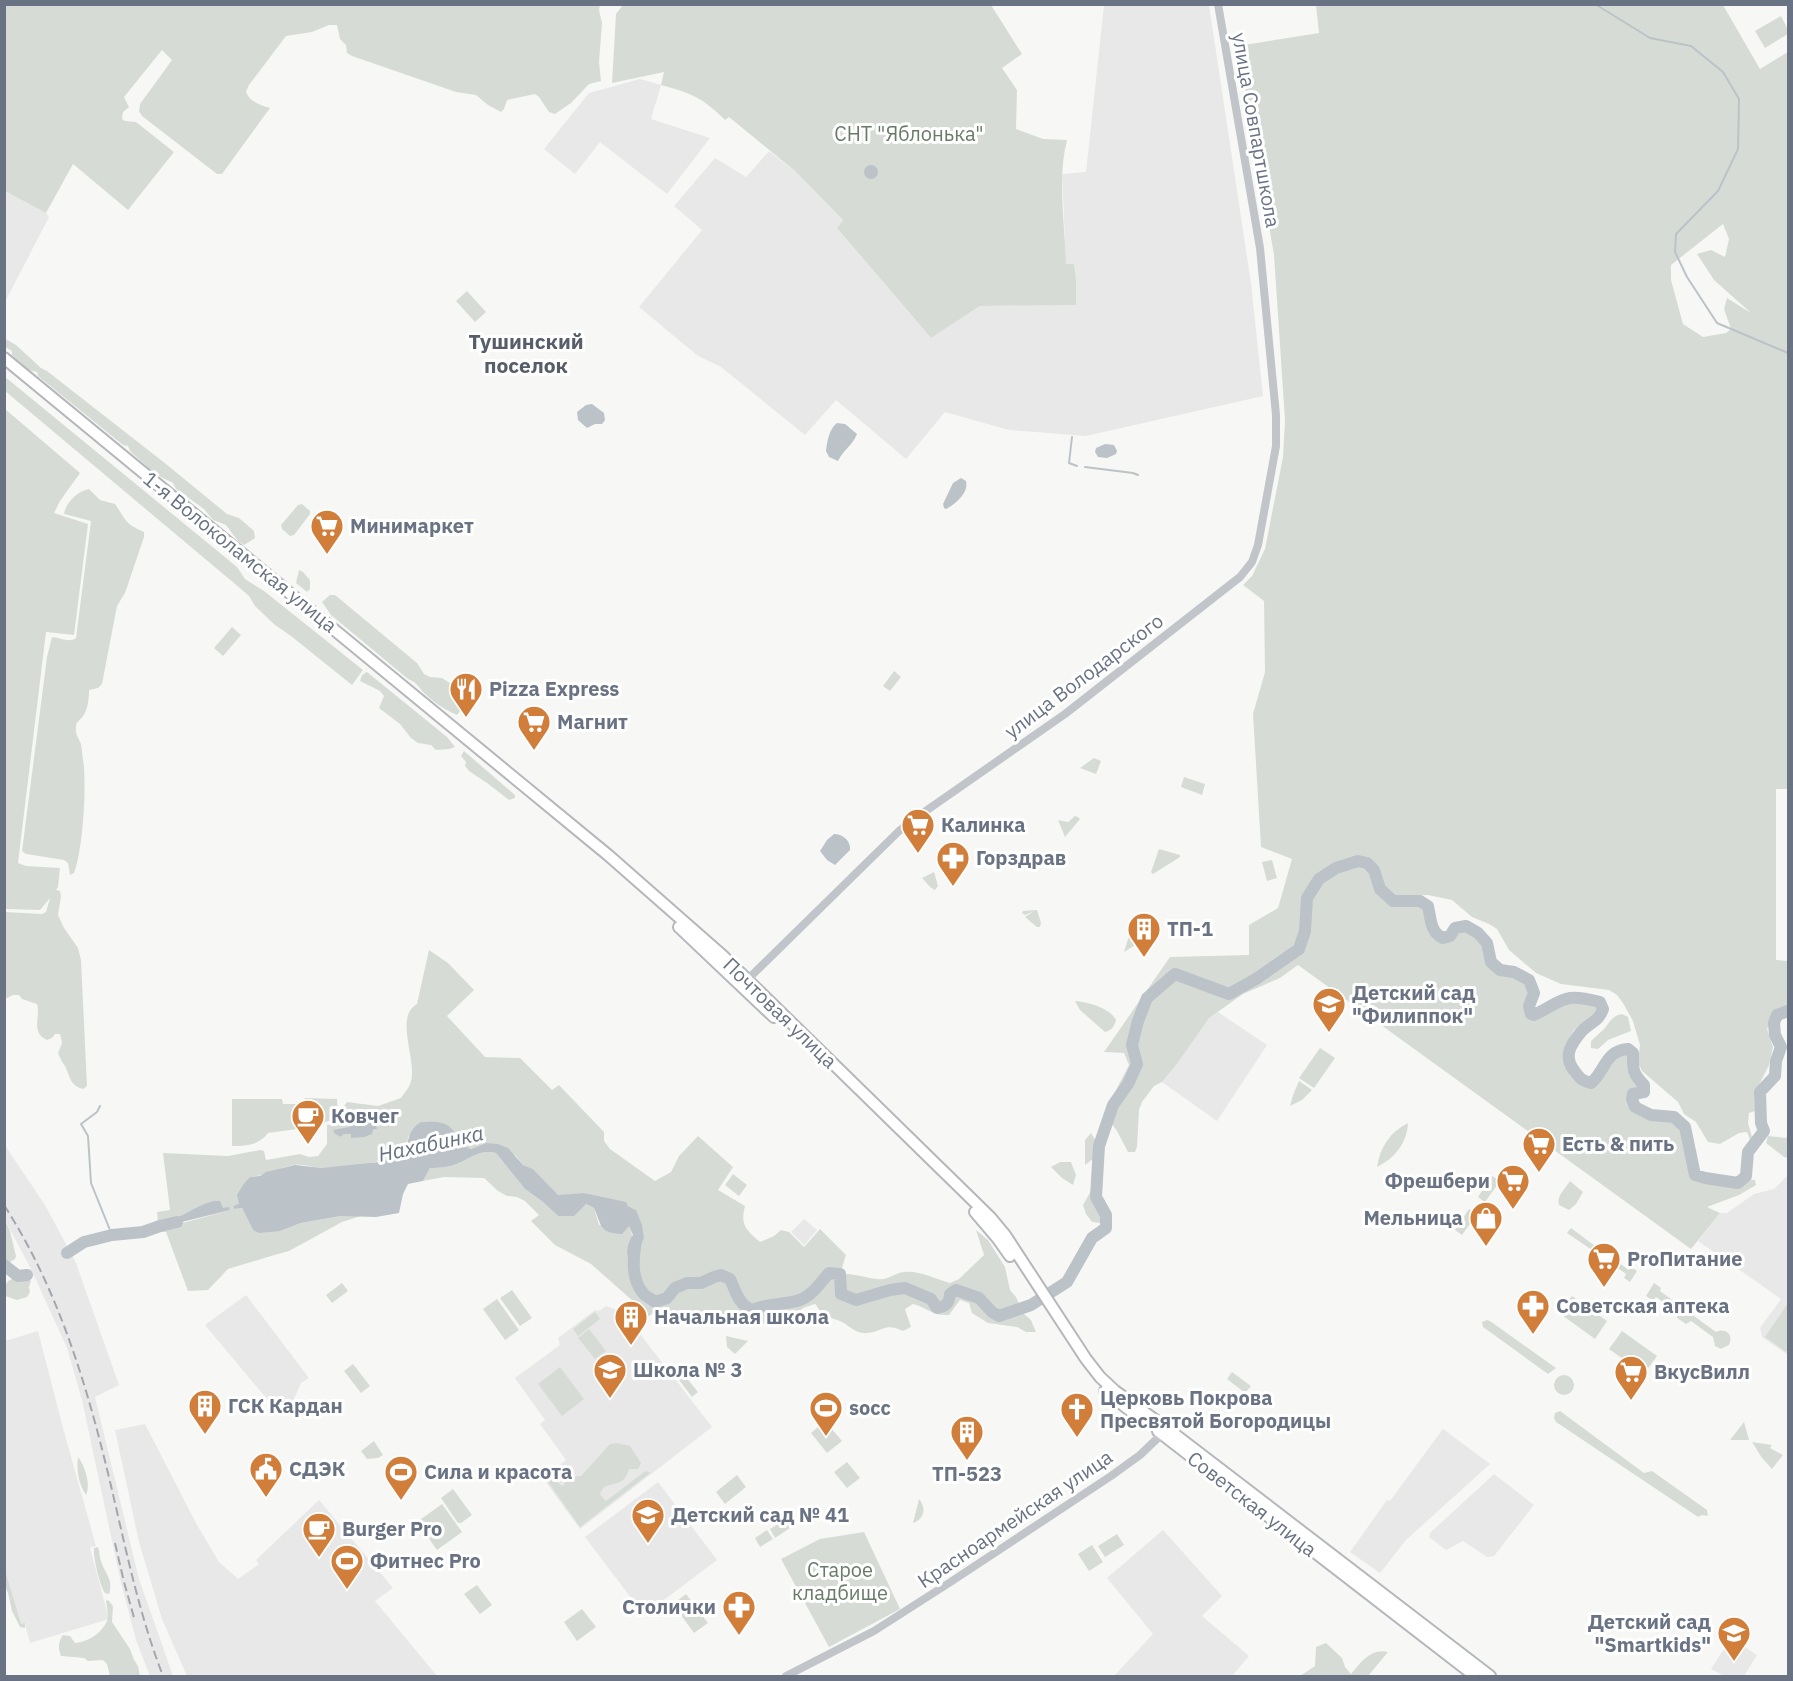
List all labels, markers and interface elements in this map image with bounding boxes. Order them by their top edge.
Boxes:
street label: улица Совпартшкола [1226,30,1287,230]
park label: СНТ "Яблонька" [834,120,984,147]
district label: Тушинский поселок [468,327,584,379]
street label: 1-я Волоколамская улица [138,465,343,638]
supermarket icon: Минимаркет [309,508,345,555]
place label: Минимаркет [350,512,474,539]
street label: улица Володарского [999,607,1169,744]
restaurant icon: Pizza Express [448,671,484,718]
place label: Pizza Express [489,675,619,702]
supermarket icon: Магнит [516,704,552,751]
place label: Магнит [557,708,628,735]
supermarket icon: Калинка [900,807,936,854]
place label: Калинка [941,811,1026,838]
pharmacy icon: Горздрав [935,840,971,887]
place label: Горздрав [976,844,1066,871]
building icon: ТП-1 [1126,911,1162,958]
place label: ТП-1 [1167,915,1213,942]
street label: Почтовая улица [717,951,843,1074]
place label: Детский сад "Филиппок" [1352,979,1475,1029]
school or university icon: Детский сад "Филиппок" [1311,986,1347,1033]
cafe icon: Ковчег [290,1098,326,1145]
place label: Ковчег [331,1102,399,1129]
water label: Нахабинка [375,1118,486,1168]
supermarket icon: Есть & пить [1521,1126,1557,1173]
place label: Есть & пить [1562,1130,1674,1157]
supermarket icon: Фрешбери [1495,1163,1531,1210]
place label: Фрешбери [1385,1167,1490,1194]
shop icon: Мельница [1468,1200,1504,1247]
place label: Мельница [1363,1204,1463,1231]
supermarket icon: ProПитание [1586,1241,1622,1288]
place label: ProПитание [1627,1245,1742,1272]
pharmacy icon: Советская аптека [1515,1288,1551,1335]
place label: Советская аптека [1556,1292,1730,1319]
building icon: Начальная школа [613,1299,649,1346]
place label: Начальная школа [654,1303,829,1330]
school or university icon: Школа № 3 [592,1352,628,1399]
supermarket icon: ВкусВилл [1613,1354,1649,1401]
place label: Школа № 3 [633,1356,743,1383]
place label: ВкусВилл [1654,1358,1750,1385]
place label: Церковь Покрова Пресвятой Богородицы [1100,1384,1331,1434]
building icon: ГСК Кардан [187,1388,223,1435]
sports icon: socc [808,1390,844,1437]
church icon: Церковь Покрова Пресвятой Богородицы [1059,1391,1095,1438]
place label: ГСК Кардан [228,1392,343,1419]
place label: socc [849,1394,891,1421]
building icon: ТП-523 [949,1414,985,1461]
street label: Красноармейская улица [912,1443,1118,1594]
street label: Советская улица [1182,1445,1323,1563]
public building icon: СДЭК [248,1451,284,1498]
sports icon: Сила и красота [383,1454,419,1501]
place label: СДЭК [289,1455,345,1482]
place label: Сила и красота [424,1458,572,1485]
place label: ТП-523 [932,1460,1002,1487]
school or university icon: Детский сад № 41 [630,1497,666,1544]
place label: Детский сад № 41 [671,1501,849,1528]
cafe icon: Burger Pro [301,1511,337,1558]
place label: Burger Pro [342,1515,442,1542]
sports icon: Фитнес Pro [329,1543,365,1590]
place label: Фитнес Pro [370,1547,481,1574]
park label: Старое кладбище [792,1556,888,1606]
pharmacy icon: Столички [721,1589,757,1636]
place label: Столички [622,1593,716,1620]
place label: Детский сад "Smartkids" [1588,1608,1711,1658]
school or university icon: Детский сад "Smartkids" [1716,1615,1752,1662]

